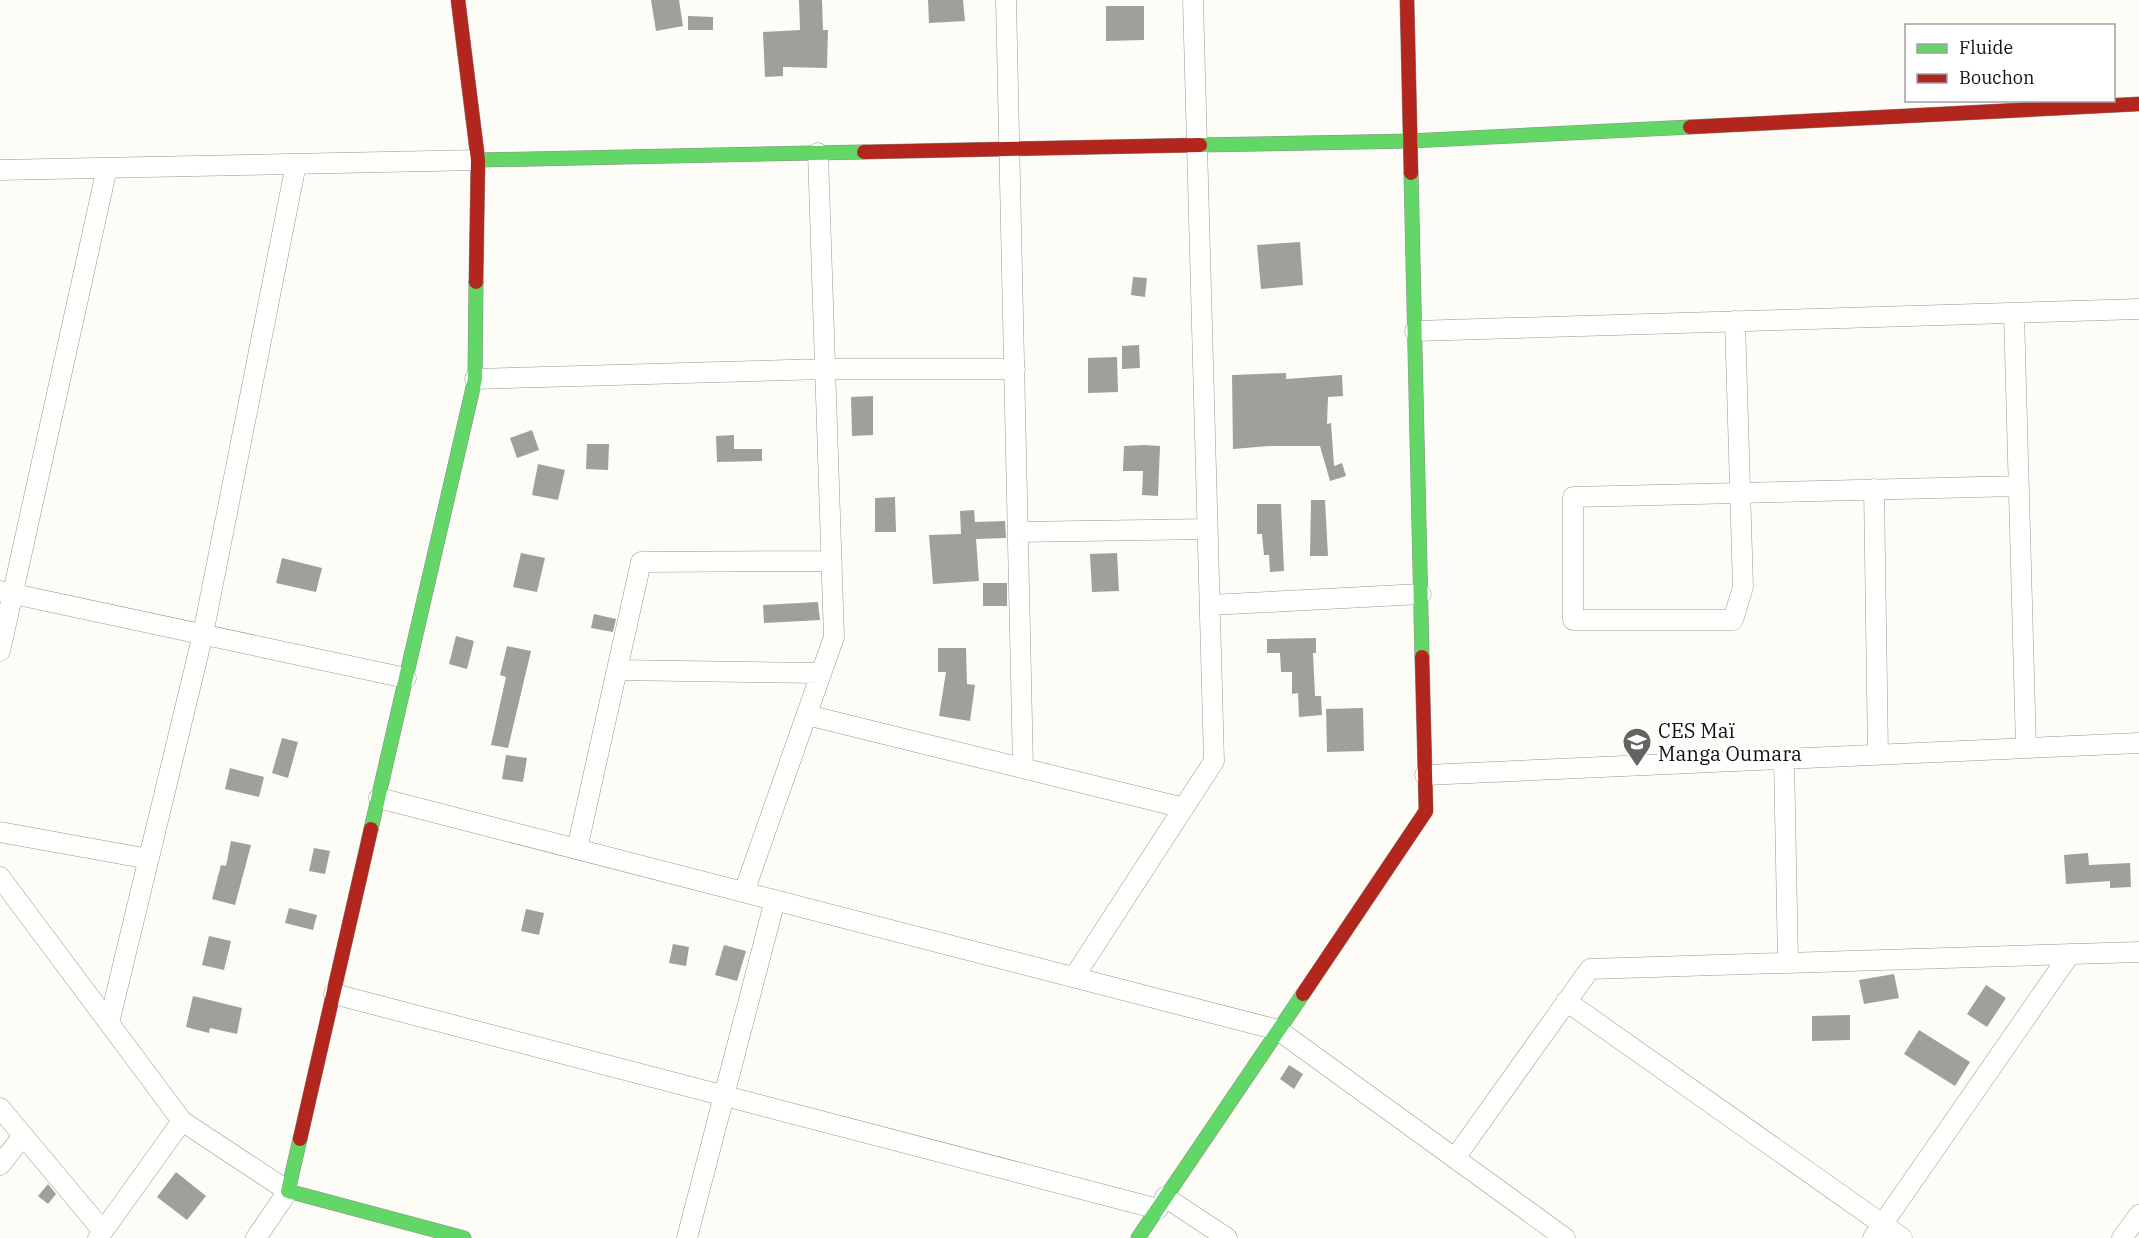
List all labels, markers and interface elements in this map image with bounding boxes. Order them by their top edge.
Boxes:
legend [1905,24,2115,102]
text: Fluide [1959,36,2013,59]
text: Bouchon [1959,66,2035,89]
place label: CES Maï Manga Oumara [1658,717,1802,767]
school or university icon: CES Maï Manga Oumara [1621,726,1653,768]

